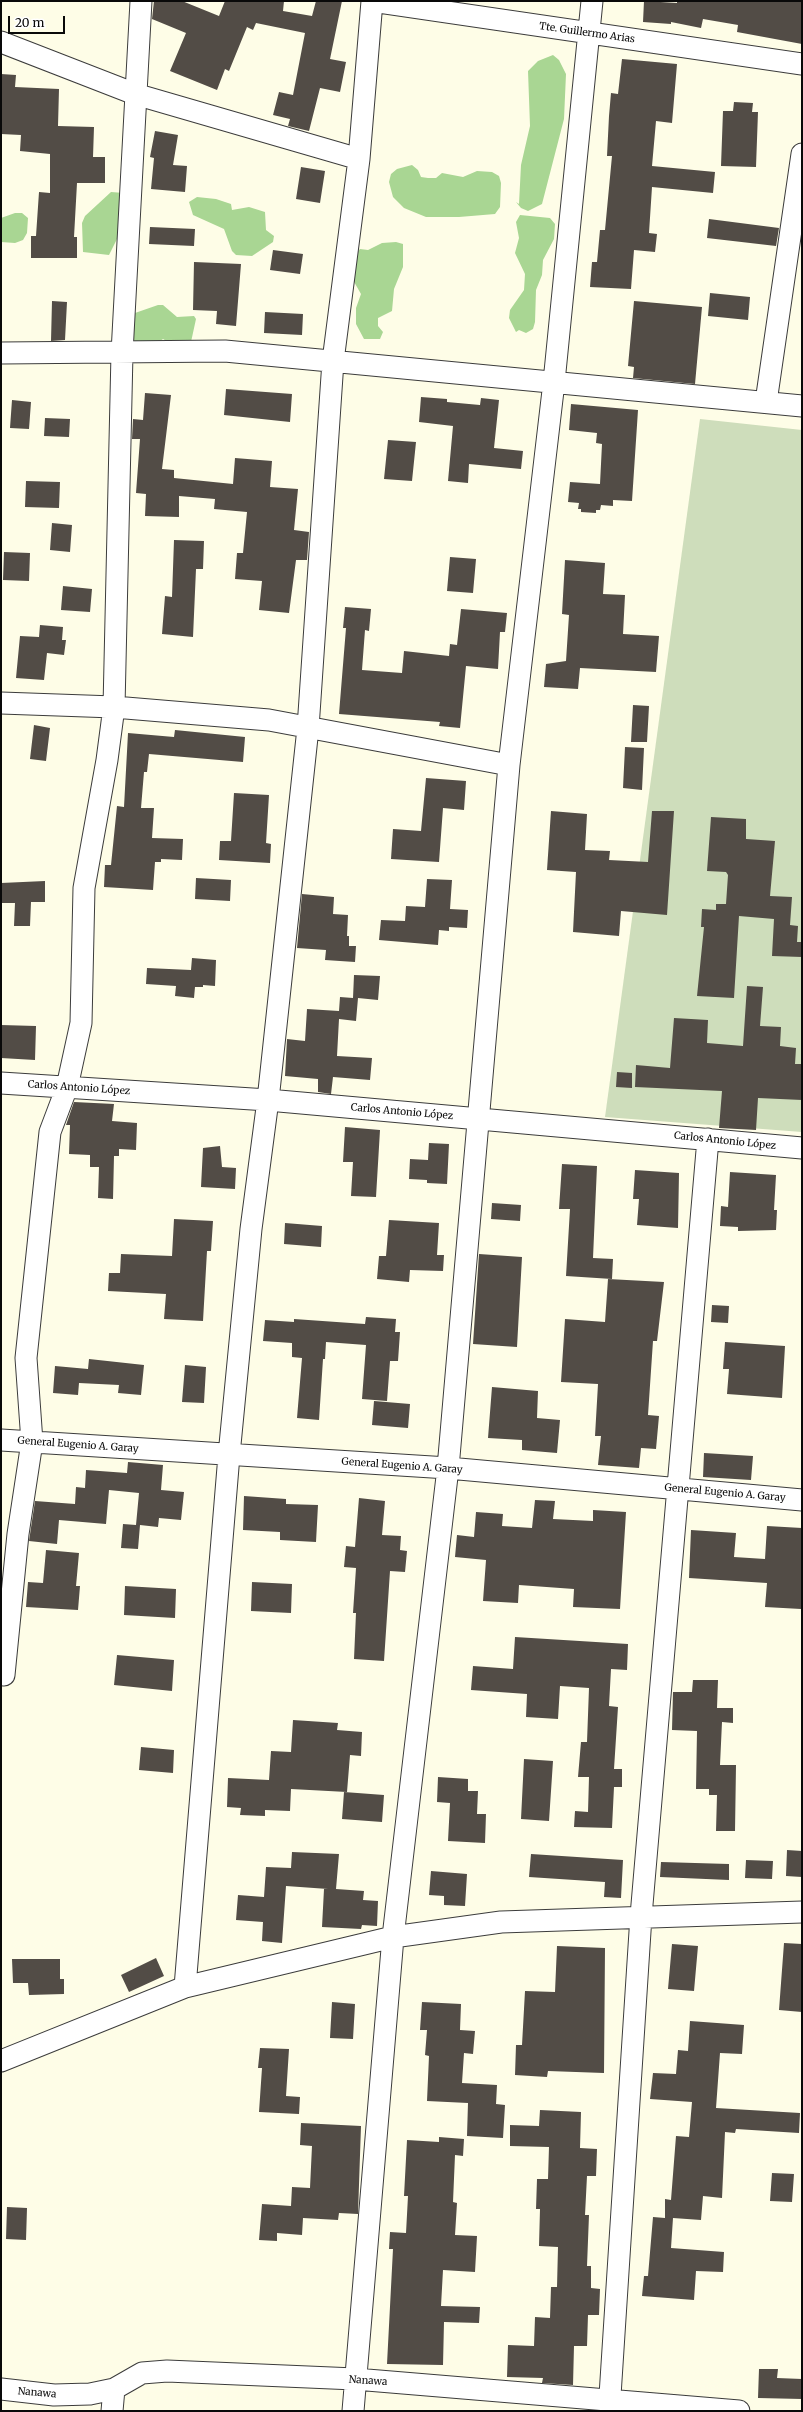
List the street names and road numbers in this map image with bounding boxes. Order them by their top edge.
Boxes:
street label: Tte. Guillermo Arias [538,20,636,46]
street label: Carlos Antonio López [27,1078,131,1098]
street label: Carlos Antonio López [350,1102,454,1122]
street label: Carlos Antonio López [673,1130,777,1152]
street label: General Eugenio A. Garay [17,1435,139,1455]
street label: General Eugenio A. Garay [341,1456,463,1476]
street label: General Eugenio A. Garay [664,1482,786,1504]
street label: Nanawa [348,2374,388,2388]
street label: Nanawa [17,2385,57,2401]

